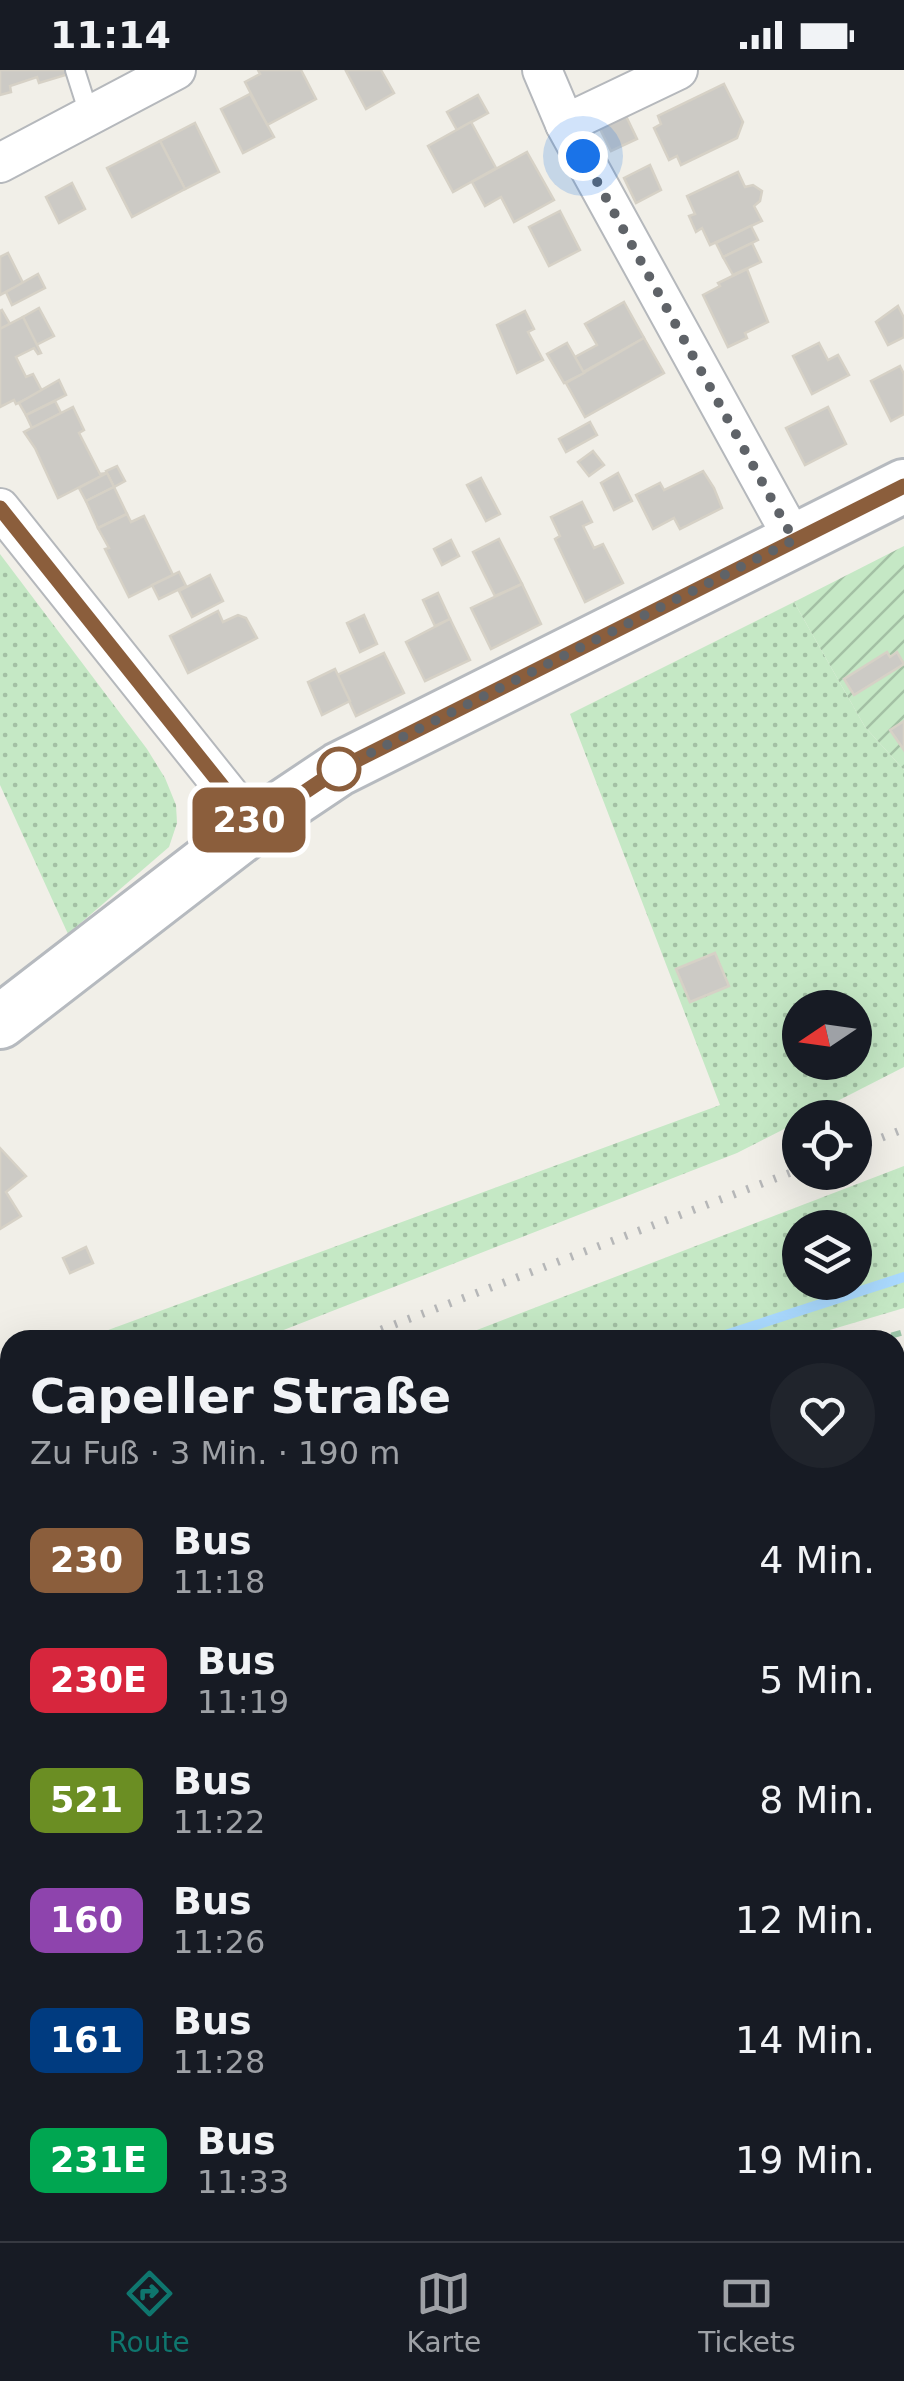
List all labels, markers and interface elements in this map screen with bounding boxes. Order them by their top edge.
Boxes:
text: 11:14 [50,13,171,57]
your location [558,131,608,181]
unlabelled marker [318,748,360,790]
line badge: 230 [192,788,306,852]
text: 230 [212,800,286,840]
north arrow [782,990,872,1080]
map controls [782,990,872,1300]
button: locate [782,1100,872,1190]
button: layers [782,1210,872,1300]
button: heart [770,1363,875,1468]
text: Capeller Straße [30,1368,451,1424]
text: Zu Fuß · 3 Min. · 190 m [30,1434,400,1472]
text: Bus [173,1519,252,1563]
text: 4 Min. [759,1538,875,1582]
text: 230 [50,1540,123,1580]
text: 11:18 [173,1563,265,1601]
text: Bus [197,1639,276,1683]
text: 5 Min. [759,1658,875,1702]
text: 230E [50,1660,147,1700]
text: 11:19 [197,1683,289,1721]
text: Bus [173,1759,252,1803]
text: 8 Min. [759,1778,875,1822]
text: 521 [50,1780,123,1820]
text: 11:22 [173,1803,265,1841]
text: Bus [173,1879,252,1923]
text: 12 Min. [735,1898,875,1942]
text: 160 [50,1900,123,1940]
text: 11:26 [173,1923,265,1961]
text: Bus [173,1999,252,2043]
text: 14 Min. [735,2018,875,2062]
text: 161 [50,2020,123,2060]
text: 11:28 [173,2043,265,2081]
text: Bus [197,2119,276,2163]
text: 19 Min. [735,2138,875,2182]
text: 231E [50,2140,147,2180]
text: 11:33 [197,2163,289,2201]
tab: Route [108,2266,190,2359]
tab: Karte [407,2266,481,2359]
tab: Tickets [698,2266,796,2359]

